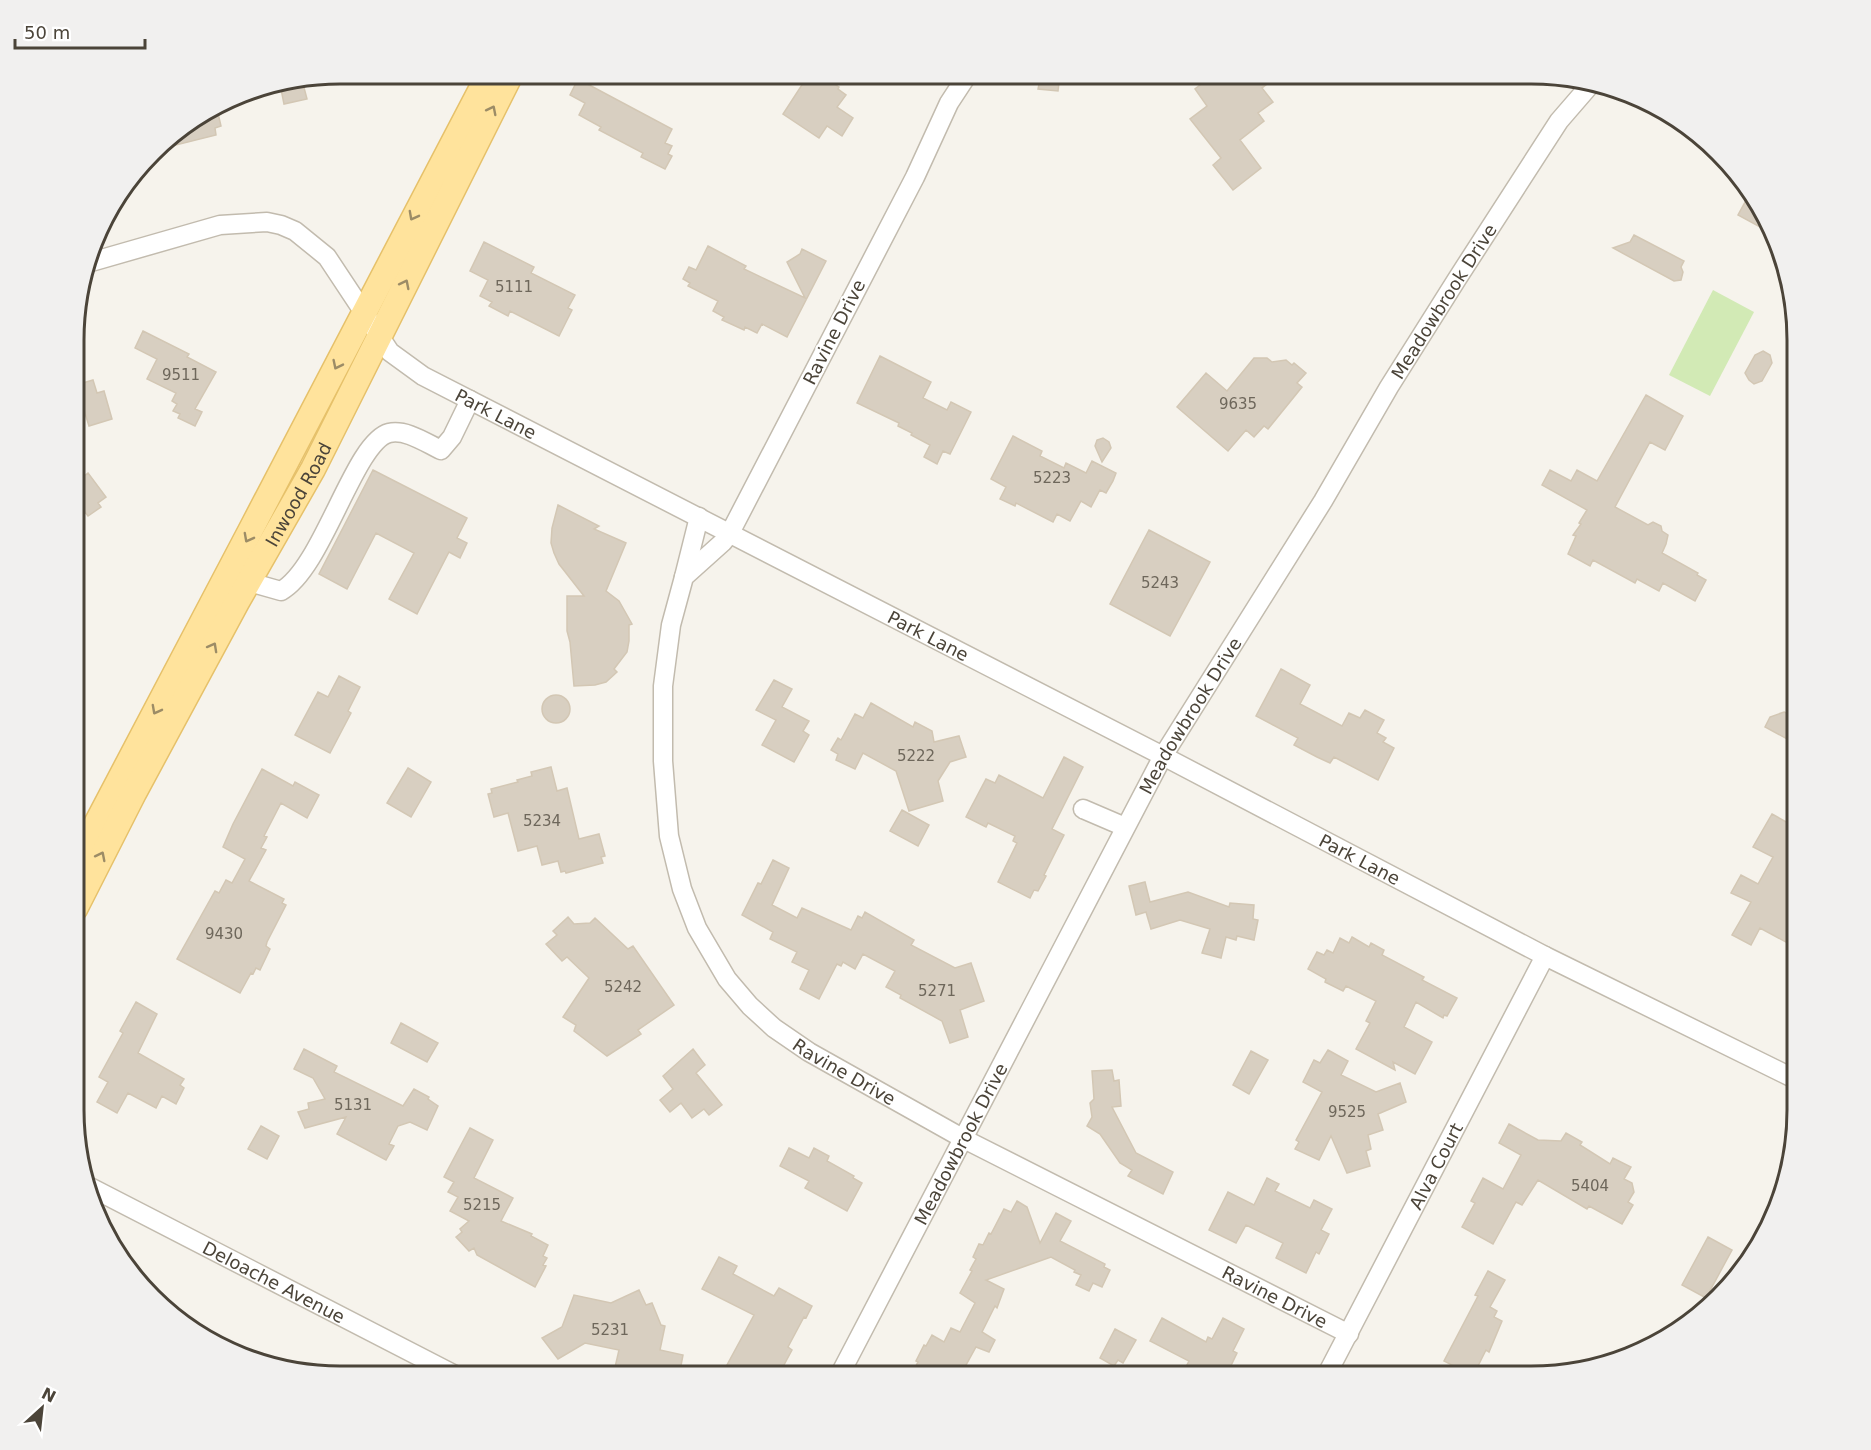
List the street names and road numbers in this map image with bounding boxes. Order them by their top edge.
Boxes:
street label: Meadowbrook Drive [1386,220,1500,383]
street label: Ravine Drive [799,276,869,388]
street label: Park Lane [452,384,540,443]
street label: Inwood Road [261,439,335,550]
street label: Park Lane [884,606,972,665]
street label: Meadowbrook Drive [1135,633,1245,797]
street label: Park Lane [1316,829,1404,889]
street label: Ravine Drive [789,1034,900,1109]
street label: Meadowbrook Drive [909,1059,1011,1228]
street label: Alva Court [1404,1119,1467,1212]
street label: Deloache Avenue [199,1236,349,1327]
street label: Ravine Drive [1219,1261,1331,1332]

